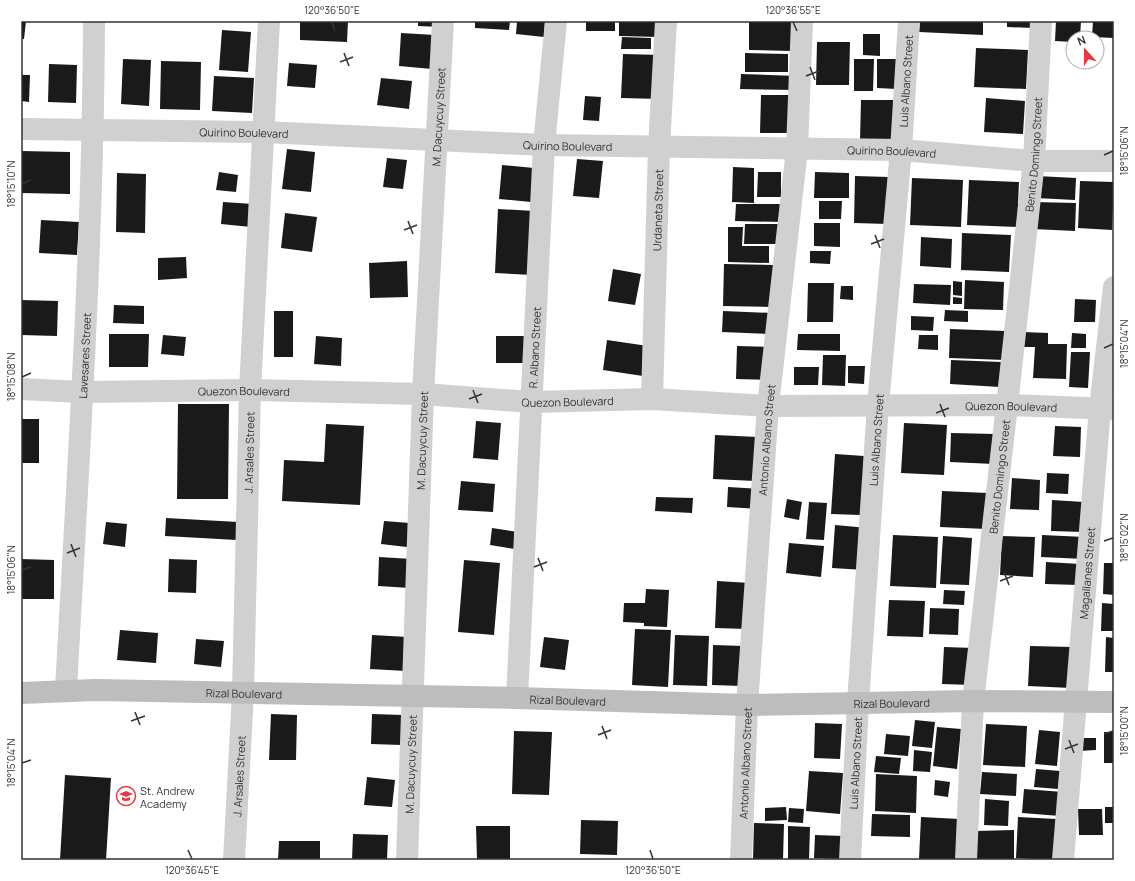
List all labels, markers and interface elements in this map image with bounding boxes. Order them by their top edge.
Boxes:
text: 120°36'50"E [304,3,360,17]
text: 120°36'55"E [765,3,821,17]
north arrow [1065,30,1105,70]
text: N [1075,32,1088,49]
street label: Luis Albano Street [895,34,916,128]
street label: M. Dacuycuy Street [428,67,448,167]
street label: Benito Domingo Street [1021,97,1045,213]
street label: Quirino Boulevard [199,124,289,141]
text: 18°15'06"N [1117,126,1131,176]
street label: Quirino Boulevard [523,137,612,153]
street label: Quirino Boulevard [847,142,937,160]
text: 18°15'10"N [4,160,18,207]
street label: Urdaneta Street [649,169,666,251]
street label: R. Albano Street [525,306,544,389]
street label: Lavesares Street [75,312,94,399]
text: 18°15'04"N [1117,320,1131,368]
text: 18°15'08"N [4,353,18,401]
street label: Quezon Boulevard [198,382,290,398]
street label: Antonio Albano Street [754,383,778,496]
street label: M. Dacuycuy Street [412,390,431,490]
street label: Quezon Boulevard [521,392,614,410]
street label: Luis Albano Street [865,393,886,486]
street label: Quezon Boulevard [965,398,1058,414]
street label: J. Arsales Street [240,411,257,493]
street label: Benito Domingo Street [985,419,1013,535]
text: 18°15'02"N [1117,514,1131,562]
street label: Magallanes Street [1075,526,1098,620]
text: 18°15'06"N [4,545,18,595]
street label: Rizal Boulevard [206,685,282,701]
street label: Rizal Boulevard [529,691,606,708]
street label: Rizal Boulevard [853,694,930,711]
text: 18°15'00"N [1117,706,1131,755]
street label: Antonio Albano Street [735,707,754,819]
street label: M. Dacuycuy Street [401,714,419,814]
street label: Luis Albano Street [845,717,865,810]
street label: J. Arsales Street [229,735,248,817]
text: 18°15'04"N [4,739,18,787]
place label: St. Andrew Academy [140,783,195,811]
school or university icon: St. Andrew Academy [115,785,137,807]
text: 120°36'45"E [165,863,219,877]
text: 120°36'50"E [625,863,681,877]

